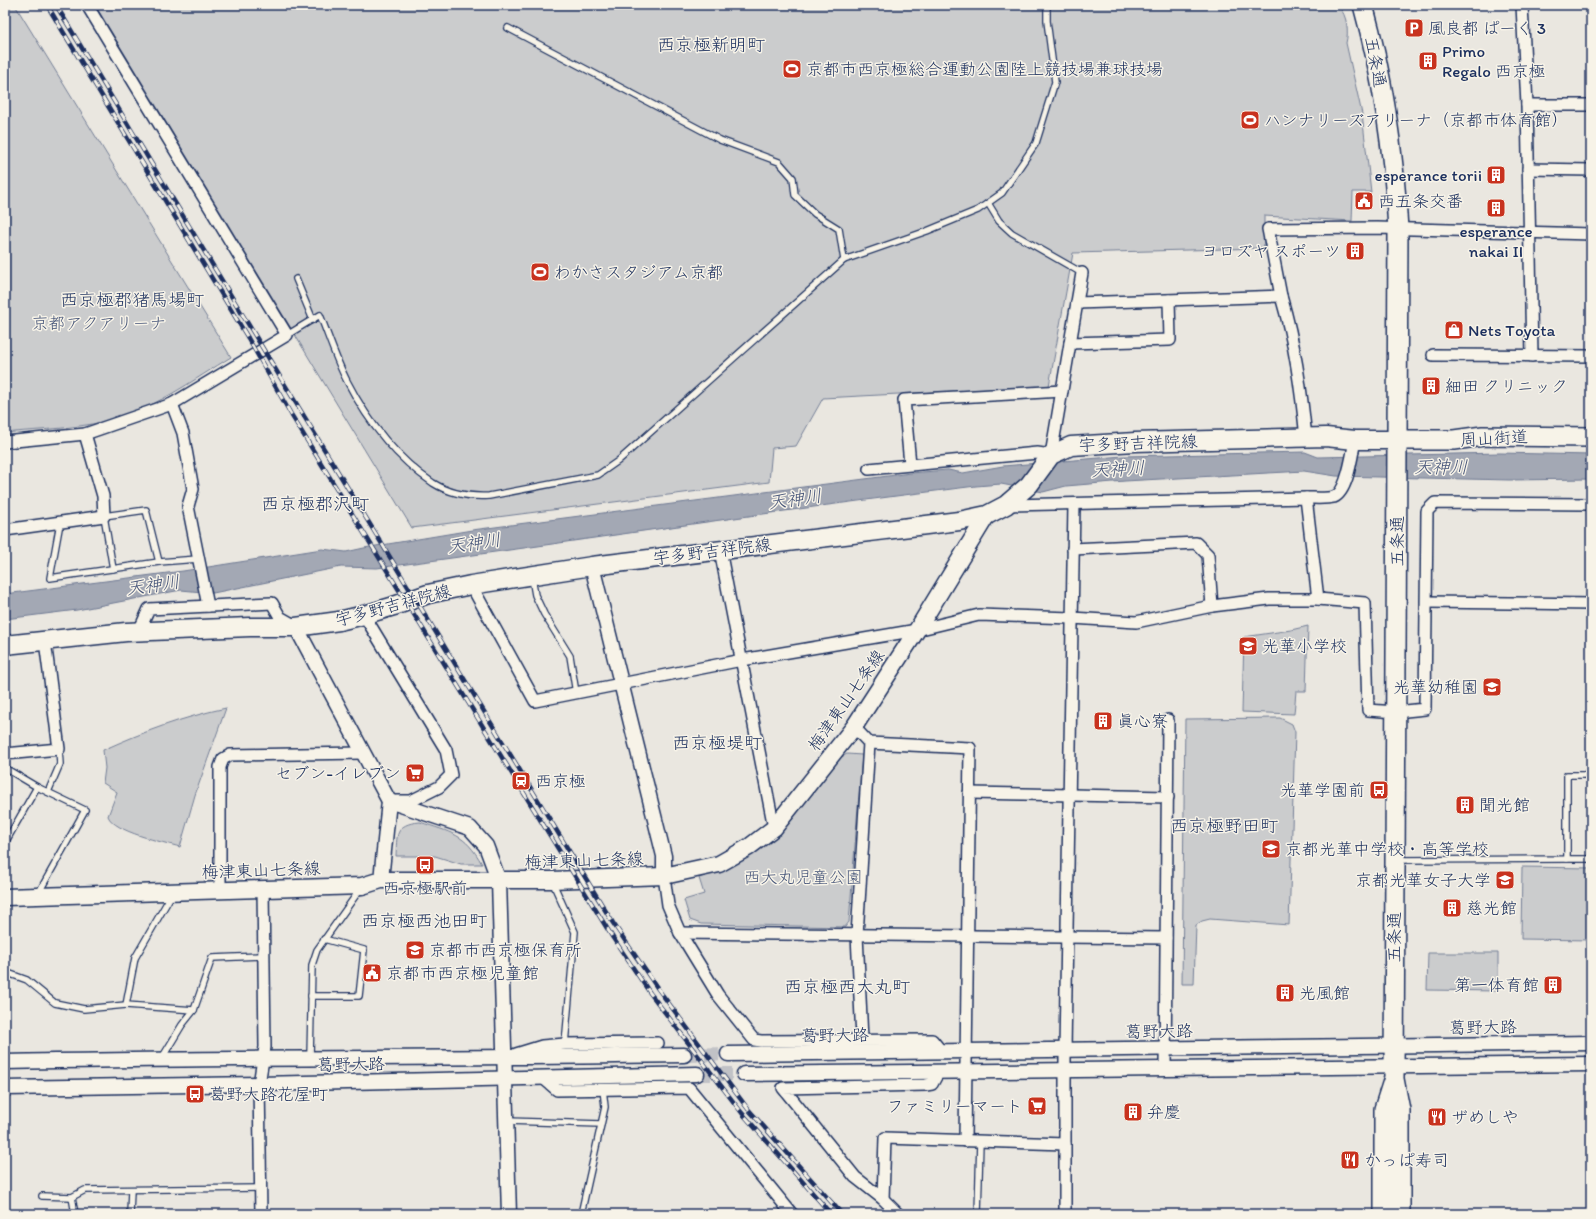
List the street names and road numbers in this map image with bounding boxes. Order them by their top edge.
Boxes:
street label: 五条通 [1361,35,1391,89]
street label: 周山街道 [1460,426,1528,450]
street label: 宇多野吉祥院線 [1078,431,1198,455]
street label: 五条通 [1387,516,1407,567]
street label: 宇多野吉祥院線 [652,534,772,568]
street label: 宇多野吉祥院線 [333,580,453,630]
street label: 梅津東山七条線 [804,646,888,754]
street label: 梅津東山七条線 [524,848,644,872]
street label: 梅津東山七条線 [201,858,321,882]
street label: 五条通 [1384,912,1404,963]
street label: 葛野大路 [1449,1016,1517,1038]
street label: 葛野大路 [1125,1020,1193,1042]
street label: 葛野大路 [801,1024,869,1046]
street label: 葛野大路 [317,1053,385,1075]

